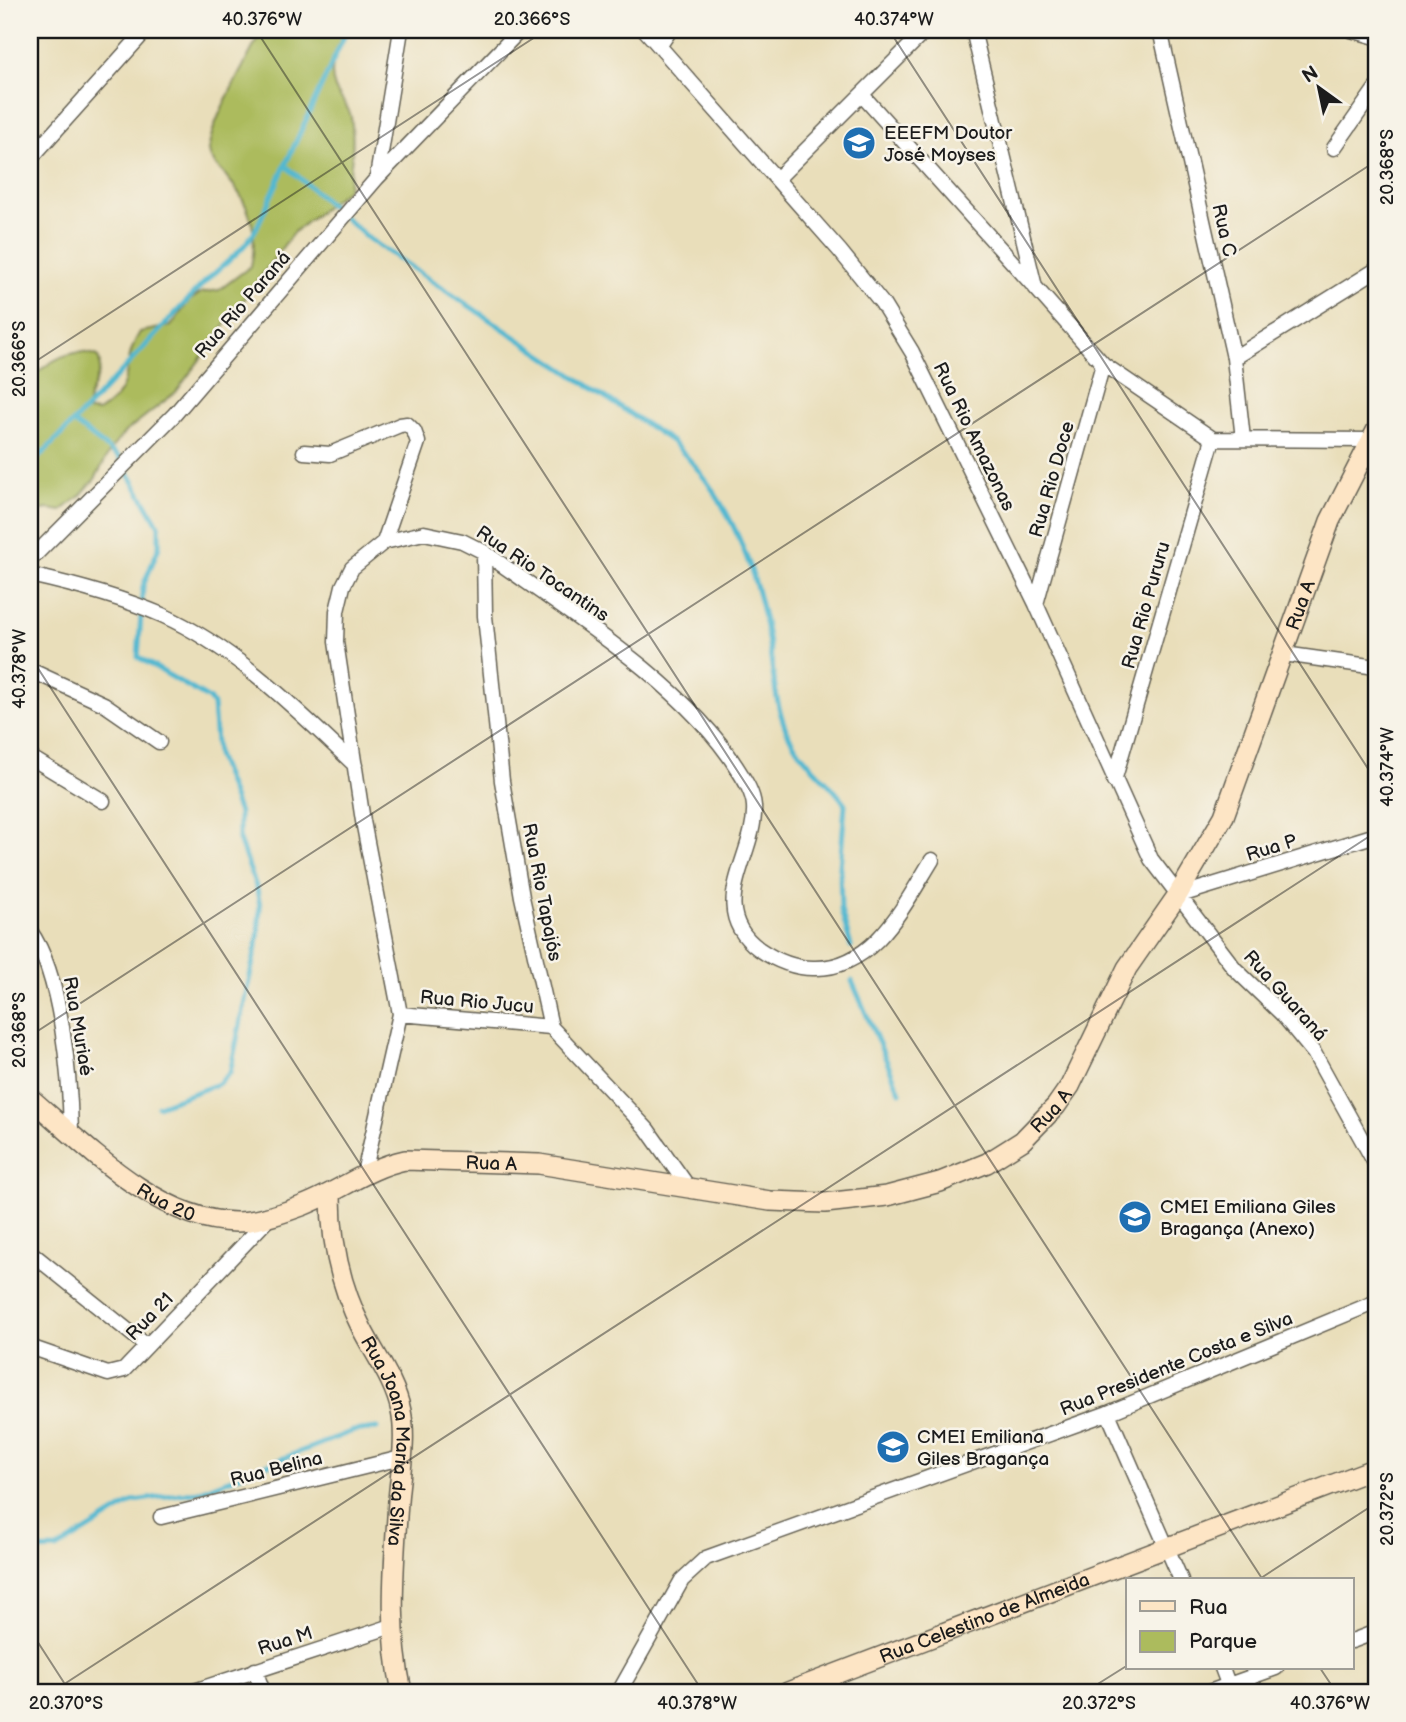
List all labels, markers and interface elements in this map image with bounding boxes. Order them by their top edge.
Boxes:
text: 40.376°W [222,9,303,30]
text: 20.366°S [494,9,570,30]
text: 40.374°W [854,9,935,30]
north arrow [1284,52,1354,122]
text: N [1298,61,1323,89]
place label: EEEFM Doutor José Moyses [884,122,1013,167]
school or university icon: EEEFM Doutor José Moyses [840,124,878,162]
text: 20.368°S [1377,129,1398,205]
street label: Rua C [1206,202,1241,259]
street label: Rua Rio Paraná [190,247,296,363]
text: 20.366°S [9,321,30,397]
street label: Rua Rio Amazonas [928,359,1020,515]
street label: Rua Rio Doce [1025,419,1080,540]
street label: Rua Rio Tocantins [471,521,613,627]
street label: Rua Rio Pururu [1117,539,1176,672]
street label: Rua A [1282,577,1321,634]
text: 40.378°W [9,628,30,709]
text: 40.374°W [1377,726,1398,807]
street label: Rua Rio Tapajós [517,821,566,963]
street label: Rua P [1243,830,1300,867]
street label: Rua Guaraná [1238,946,1332,1046]
street label: Rua Muriaé [57,975,98,1078]
street label: Rua Rio Jucu [419,986,535,1019]
text: 20.368°S [9,992,30,1068]
street label: Rua A [1026,1084,1078,1138]
street label: Rua A [465,1152,518,1176]
street label: Rua 20 [132,1179,198,1227]
place label: CMEI Emiliana Giles Bragança (Anexo) [1160,1196,1336,1241]
school or university icon: CMEI Emiliana Giles Bragança (Anexo) [1116,1198,1154,1236]
street label: Rua 21 [122,1288,179,1346]
street label: Rua Presidente Costa e Silva [1057,1307,1296,1422]
street label: Rua Joana Maria da Silva [355,1332,413,1547]
place label: CMEI Emiliana Giles Bragança [917,1426,1049,1471]
school or university icon: CMEI Emiliana Giles Bragança [874,1428,912,1466]
street label: Rua Belina [228,1447,325,1492]
text: 20.372°S [1377,1472,1398,1546]
street label: Rua Celestino de Almeida [877,1568,1093,1669]
legend [1126,1578,1354,1670]
text: Rua [1189,1595,1228,1620]
street label: Rua M [255,1622,316,1661]
text: Parque [1189,1629,1257,1654]
text: 20.370°S [29,1693,103,1714]
text: 40.378°W [657,1693,738,1714]
text: 20.372°S [1062,1693,1136,1714]
text: 40.376°W [1290,1693,1371,1714]

